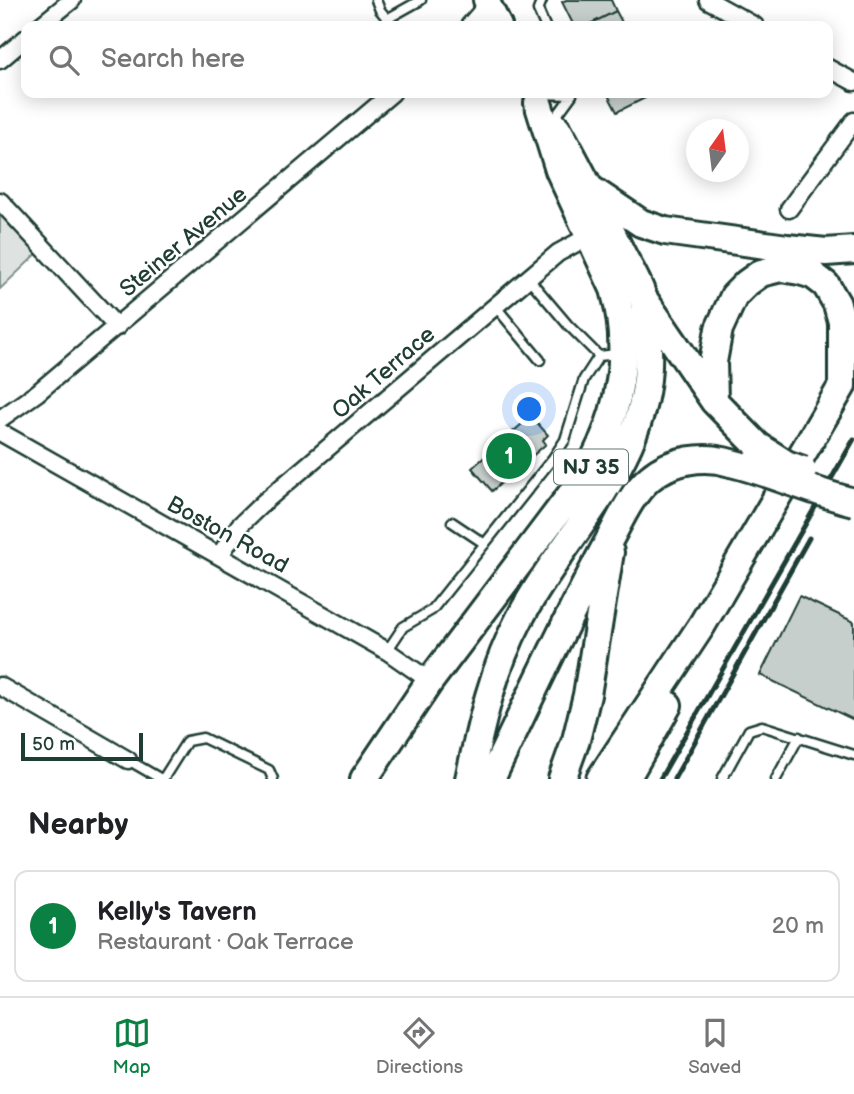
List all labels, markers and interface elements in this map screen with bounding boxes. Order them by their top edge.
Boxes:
search box [21,21,833,98]
icon: search [45,41,83,79]
text: Search here [101,44,245,75]
north arrow [686,119,749,182]
street label: Steiner Avenue [114,180,253,303]
street label: Oak Terrace [327,320,441,425]
your location [512,392,546,426]
pin: 1 [486,430,532,482]
road number: NJ 35 [554,449,628,484]
street label: Boston Road [162,490,293,580]
scale bar [21,730,144,762]
text: 50 m [32,733,75,756]
text: Nearby [28,807,128,843]
text: Kelly's Tavern [97,897,257,928]
text: 1 [48,912,58,940]
text: 20 m [772,912,824,940]
text: Restaurant · Oak Terrace [97,928,354,956]
tab: Map [113,1014,151,1079]
tab: Directions [376,1014,463,1079]
tab: Saved [688,1014,741,1079]

